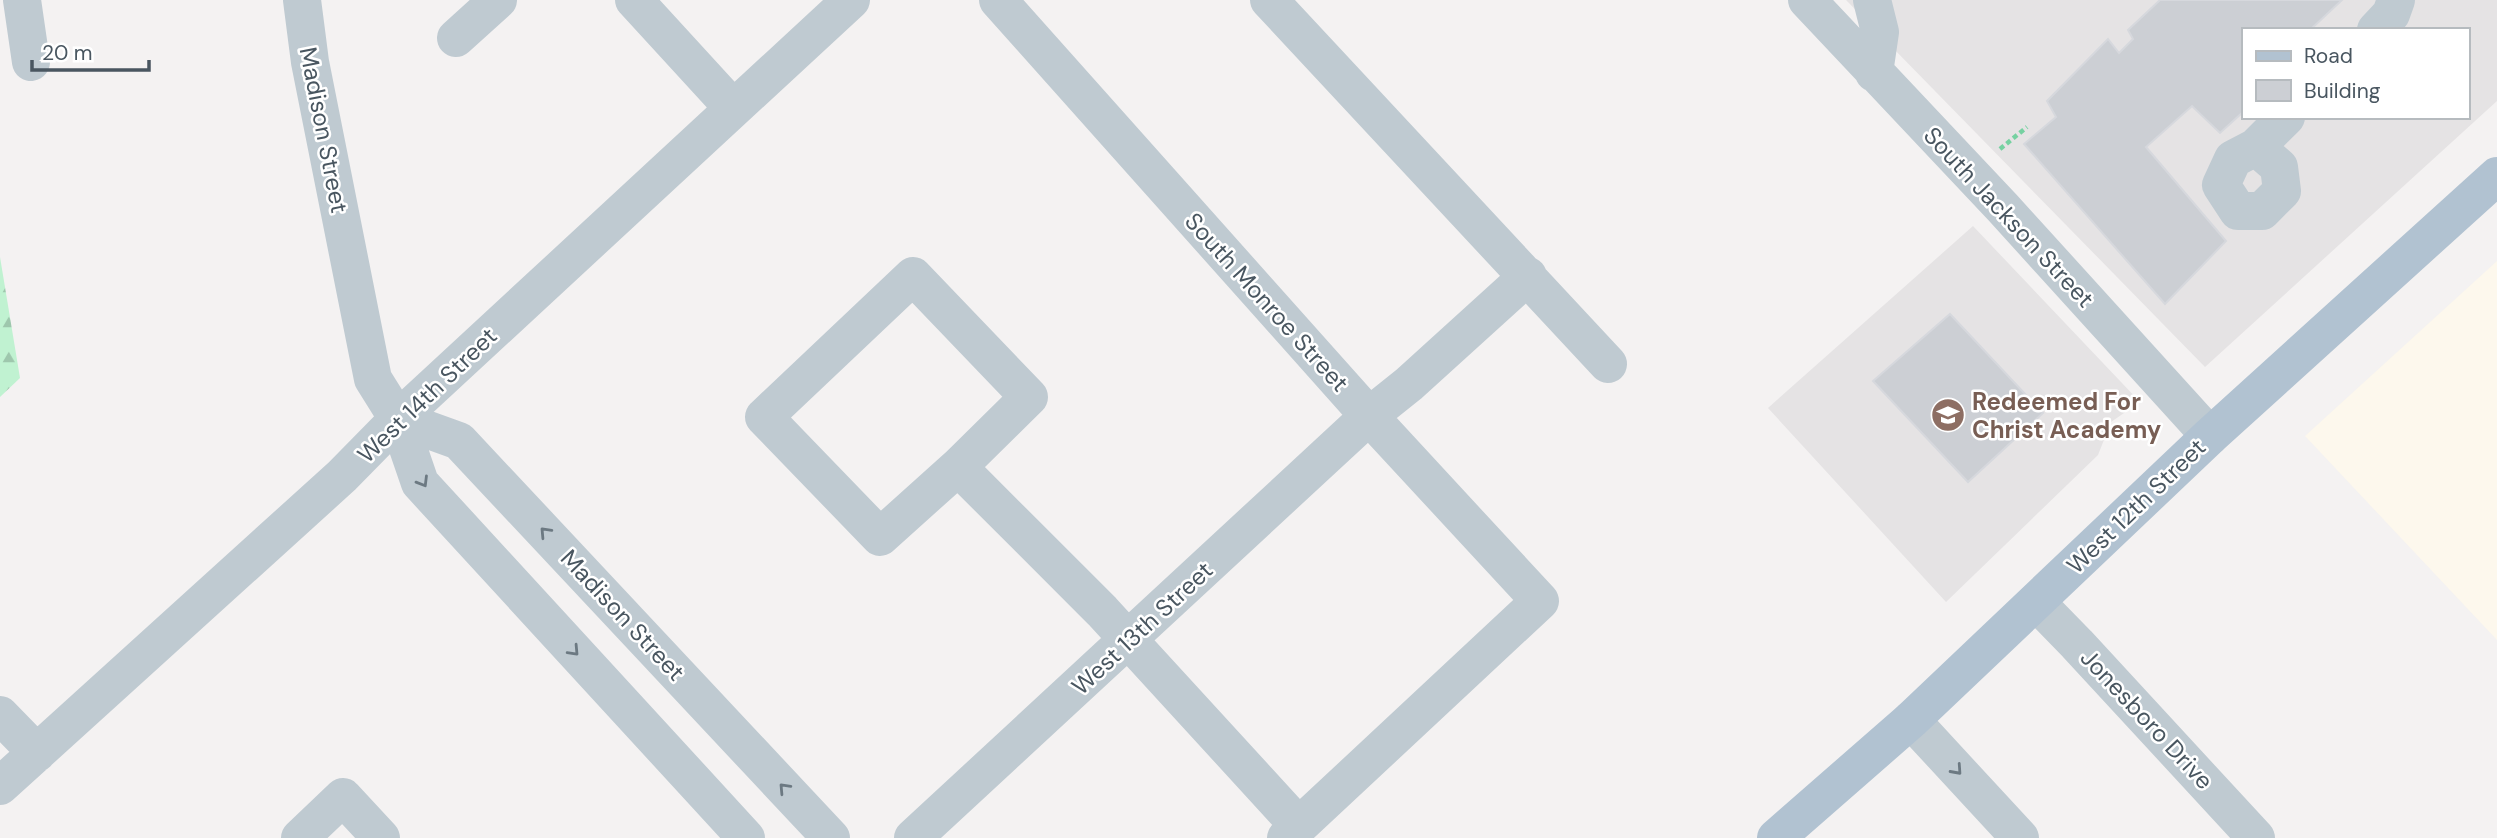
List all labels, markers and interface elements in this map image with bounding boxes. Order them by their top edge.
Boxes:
scale bar [32,28,149,72]
legend [2242,28,2469,119]
text: 20 m [42,39,93,67]
text: Road [2304,42,2353,70]
street label: Madison Street [293,44,355,216]
text: Building [2304,77,2381,105]
street label: South Jackson Street [1917,120,2101,314]
street label: South Monroe Street [1178,206,1356,398]
street label: West 14th Street [351,320,503,470]
place label: Redeemed For Christ Academy [1972,386,2162,445]
school or university icon: Redeemed For Christ Academy [1929,396,1967,434]
street label: West 12th Street [2060,432,2212,580]
one-way arrow [414,474,427,487]
one-way arrow [541,527,554,540]
street label: Madison Street [554,543,692,687]
street label: West 13th Street [1065,555,1219,701]
street label: Jonesboro Drive [2074,642,2220,796]
one-way arrow [566,643,579,656]
one-way arrow [1949,762,1962,775]
one-way arrow [780,783,792,796]

